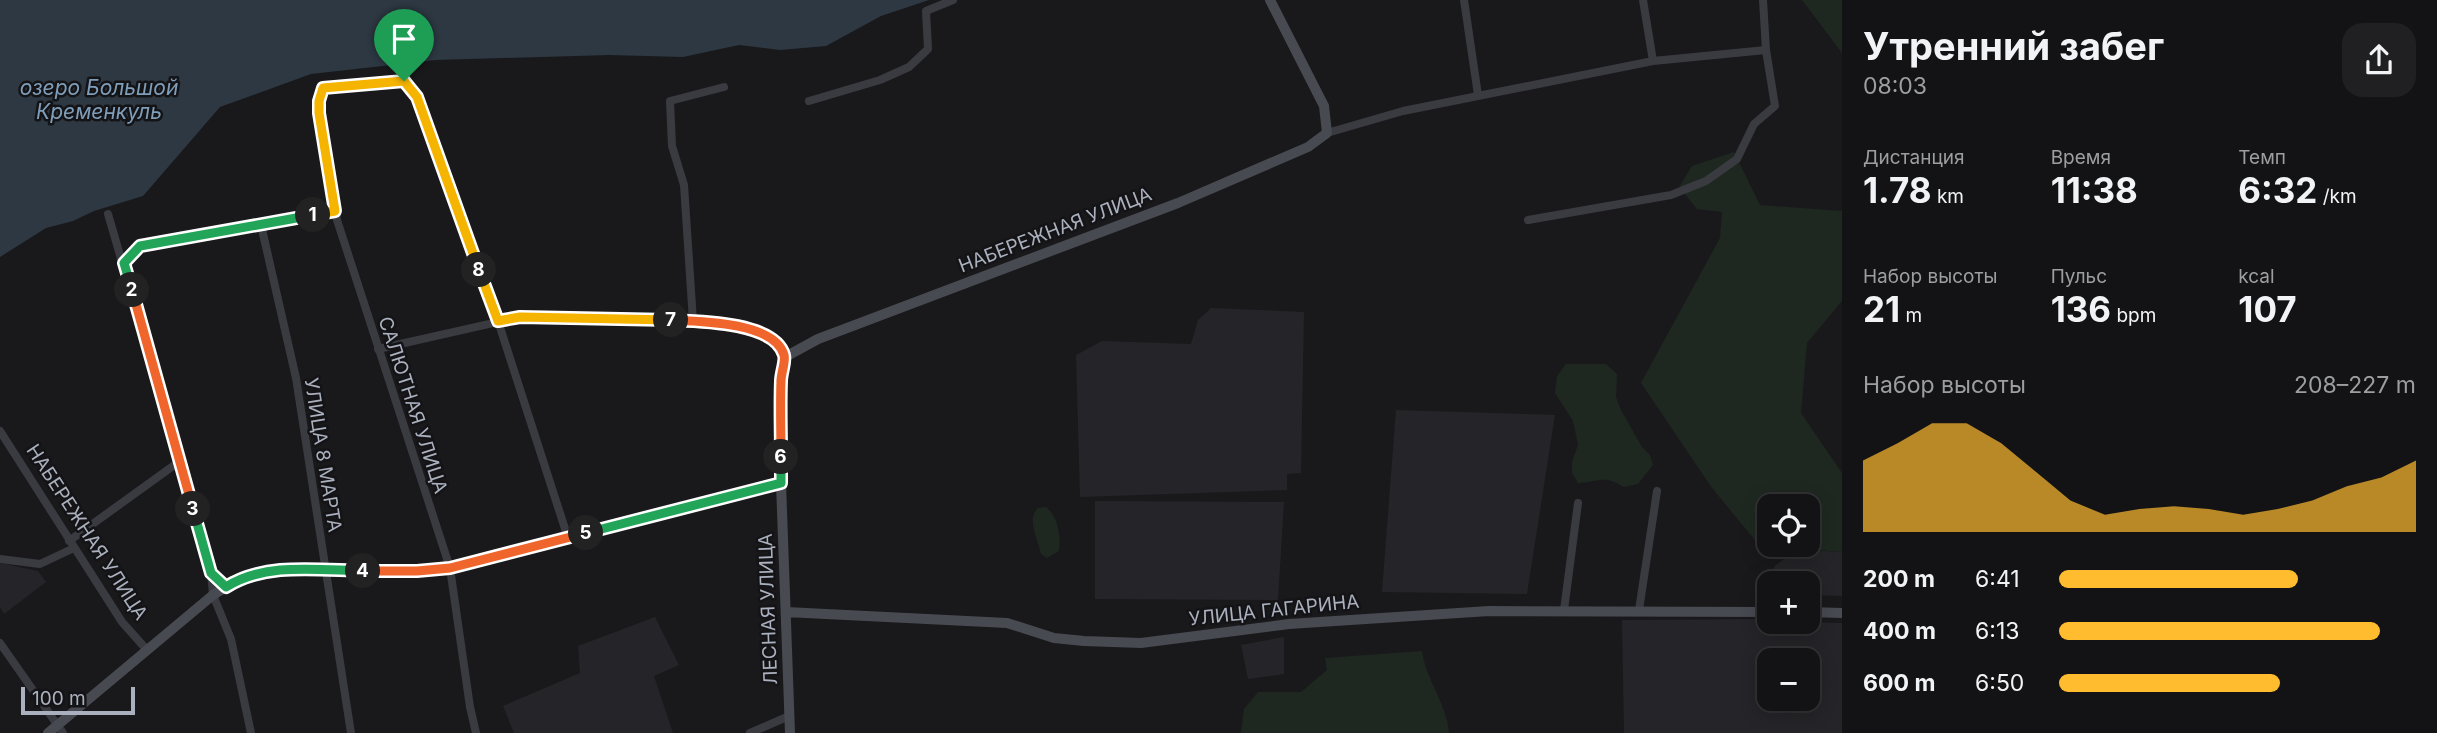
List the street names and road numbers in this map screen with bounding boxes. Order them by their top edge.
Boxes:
street label: НАБЕРЕЖНАЯ УЛИЦА [955,183,1155,277]
street label: САЛЮТНАЯ УЛИЦА [374,314,452,496]
street label: УЛИЦА 8 МАРТА [299,376,347,534]
street label: НАБЕРЕЖНАЯ УЛИЦА [22,440,152,624]
street label: ЛЕСНАЯ УЛИЦА [754,533,782,685]
street label: УЛИЦА ГАГАРИНА [1188,590,1360,630]

